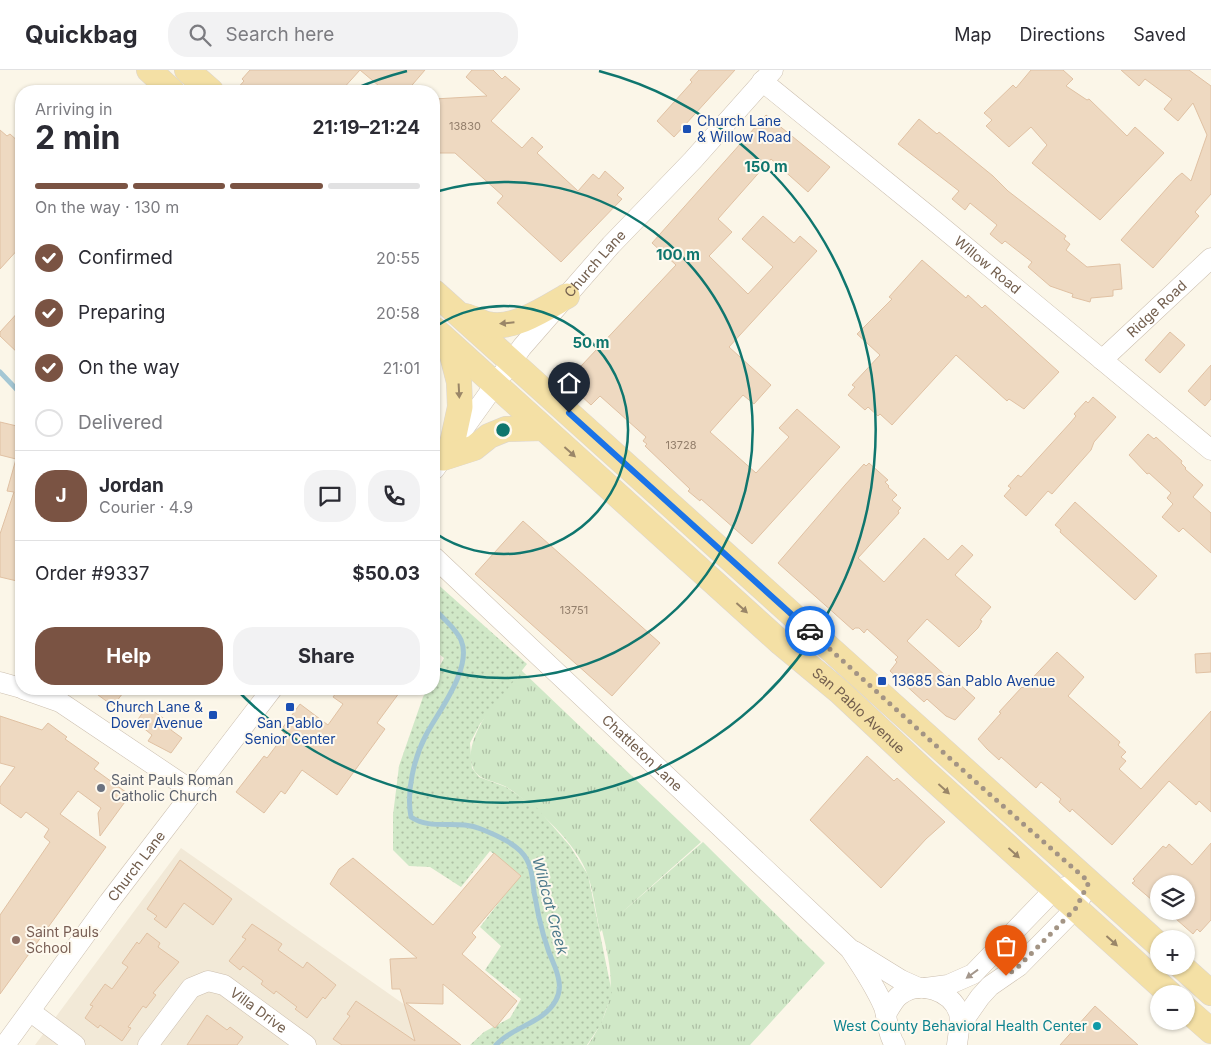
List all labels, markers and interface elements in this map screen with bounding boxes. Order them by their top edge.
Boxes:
search box [168,12,518,57]
text: Quickbag [25,20,138,49]
icon: search [186,21,214,49]
text: Search here [226,23,334,46]
text: Map [954,24,992,45]
text: Directions [1020,24,1105,45]
text: Saved [1133,24,1186,45]
text: Arriving in [35,99,112,119]
place label: Church Lane & Willow Road [697,112,791,145]
text: 21:19–21:24 [312,116,420,139]
text: 2 min [35,118,121,157]
house number: 13830 [449,119,481,133]
marker: Church Lane & Willow Road [681,123,693,135]
text: 150 m [744,157,788,176]
text: On the way · 130 m [35,197,179,217]
street label: Church Lane [560,226,629,301]
street label: Willow Road [951,232,1025,297]
icon: check [35,244,63,272]
text: 100 m [656,245,700,264]
text: Confirmed [78,246,173,269]
text: 20:55 [376,248,420,268]
street label: Ridge Road [1123,276,1190,340]
icon: check [35,299,63,327]
text: Preparing [78,301,165,324]
text: 20:58 [376,303,420,323]
one-way arrow [499,319,515,327]
text: 50 m [573,333,609,352]
icon: check [35,354,63,382]
text: On the way [78,356,180,379]
text: 21:01 [383,358,420,378]
pin [548,362,590,413]
icon: home [555,369,583,397]
one-way arrow [455,383,463,399]
text: Delivered [78,411,163,434]
centre of rings [494,421,512,439]
house number: 13728 [665,438,697,452]
one-way arrow [563,446,575,458]
button: chat [304,470,356,522]
button: phone [368,470,420,522]
text: Jordan [99,474,164,497]
text: J [55,484,67,507]
text: Courier · 4.9 [99,497,193,517]
text: Order #9337 [35,562,150,585]
text: $50.03 [352,562,420,585]
one-way arrow [736,602,748,614]
house number: 13751 [560,603,588,617]
courier [785,606,835,656]
icon: car [796,617,824,645]
button: Help [35,627,223,685]
button: Share [233,627,420,685]
street label: San Pablo Avenue [809,664,909,757]
place label: 13685 San Pablo Avenue [892,672,1055,689]
marker: 13685 San Pablo Avenue [876,675,888,687]
place label: Church Lane & Dover Avenue [106,698,203,731]
marker: San Pablo Senior Center [284,701,296,713]
marker: Church Lane & Dover Avenue [207,709,219,721]
street label: Chattleton Lane [599,711,686,795]
place label: San Pablo Senior Center [245,714,335,747]
place label: Saint Pauls Roman Catholic Church [111,771,233,804]
marker: Saint Pauls Roman Catholic Church [95,782,107,794]
one-way arrow [937,783,949,795]
street label: Church Lane [104,827,168,904]
one-way arrow [1008,847,1020,859]
water label: Wildcat Creek [528,855,573,957]
map controls [1150,875,1195,1030]
button: layers [1150,875,1195,920]
place label: Saint Pauls School [26,923,99,956]
pin [985,925,1027,976]
button: + [1150,930,1195,975]
icon: bag [992,932,1020,960]
marker: Saint Pauls School [10,934,22,946]
one-way arrow [1105,935,1117,947]
one-way arrow [965,969,979,979]
street label: Villa Drive [227,983,291,1036]
button: − [1150,985,1195,1030]
place label: West County Behavioral Health Center [833,1017,1087,1034]
marker: West County Behavioral Health Center [1091,1020,1103,1032]

